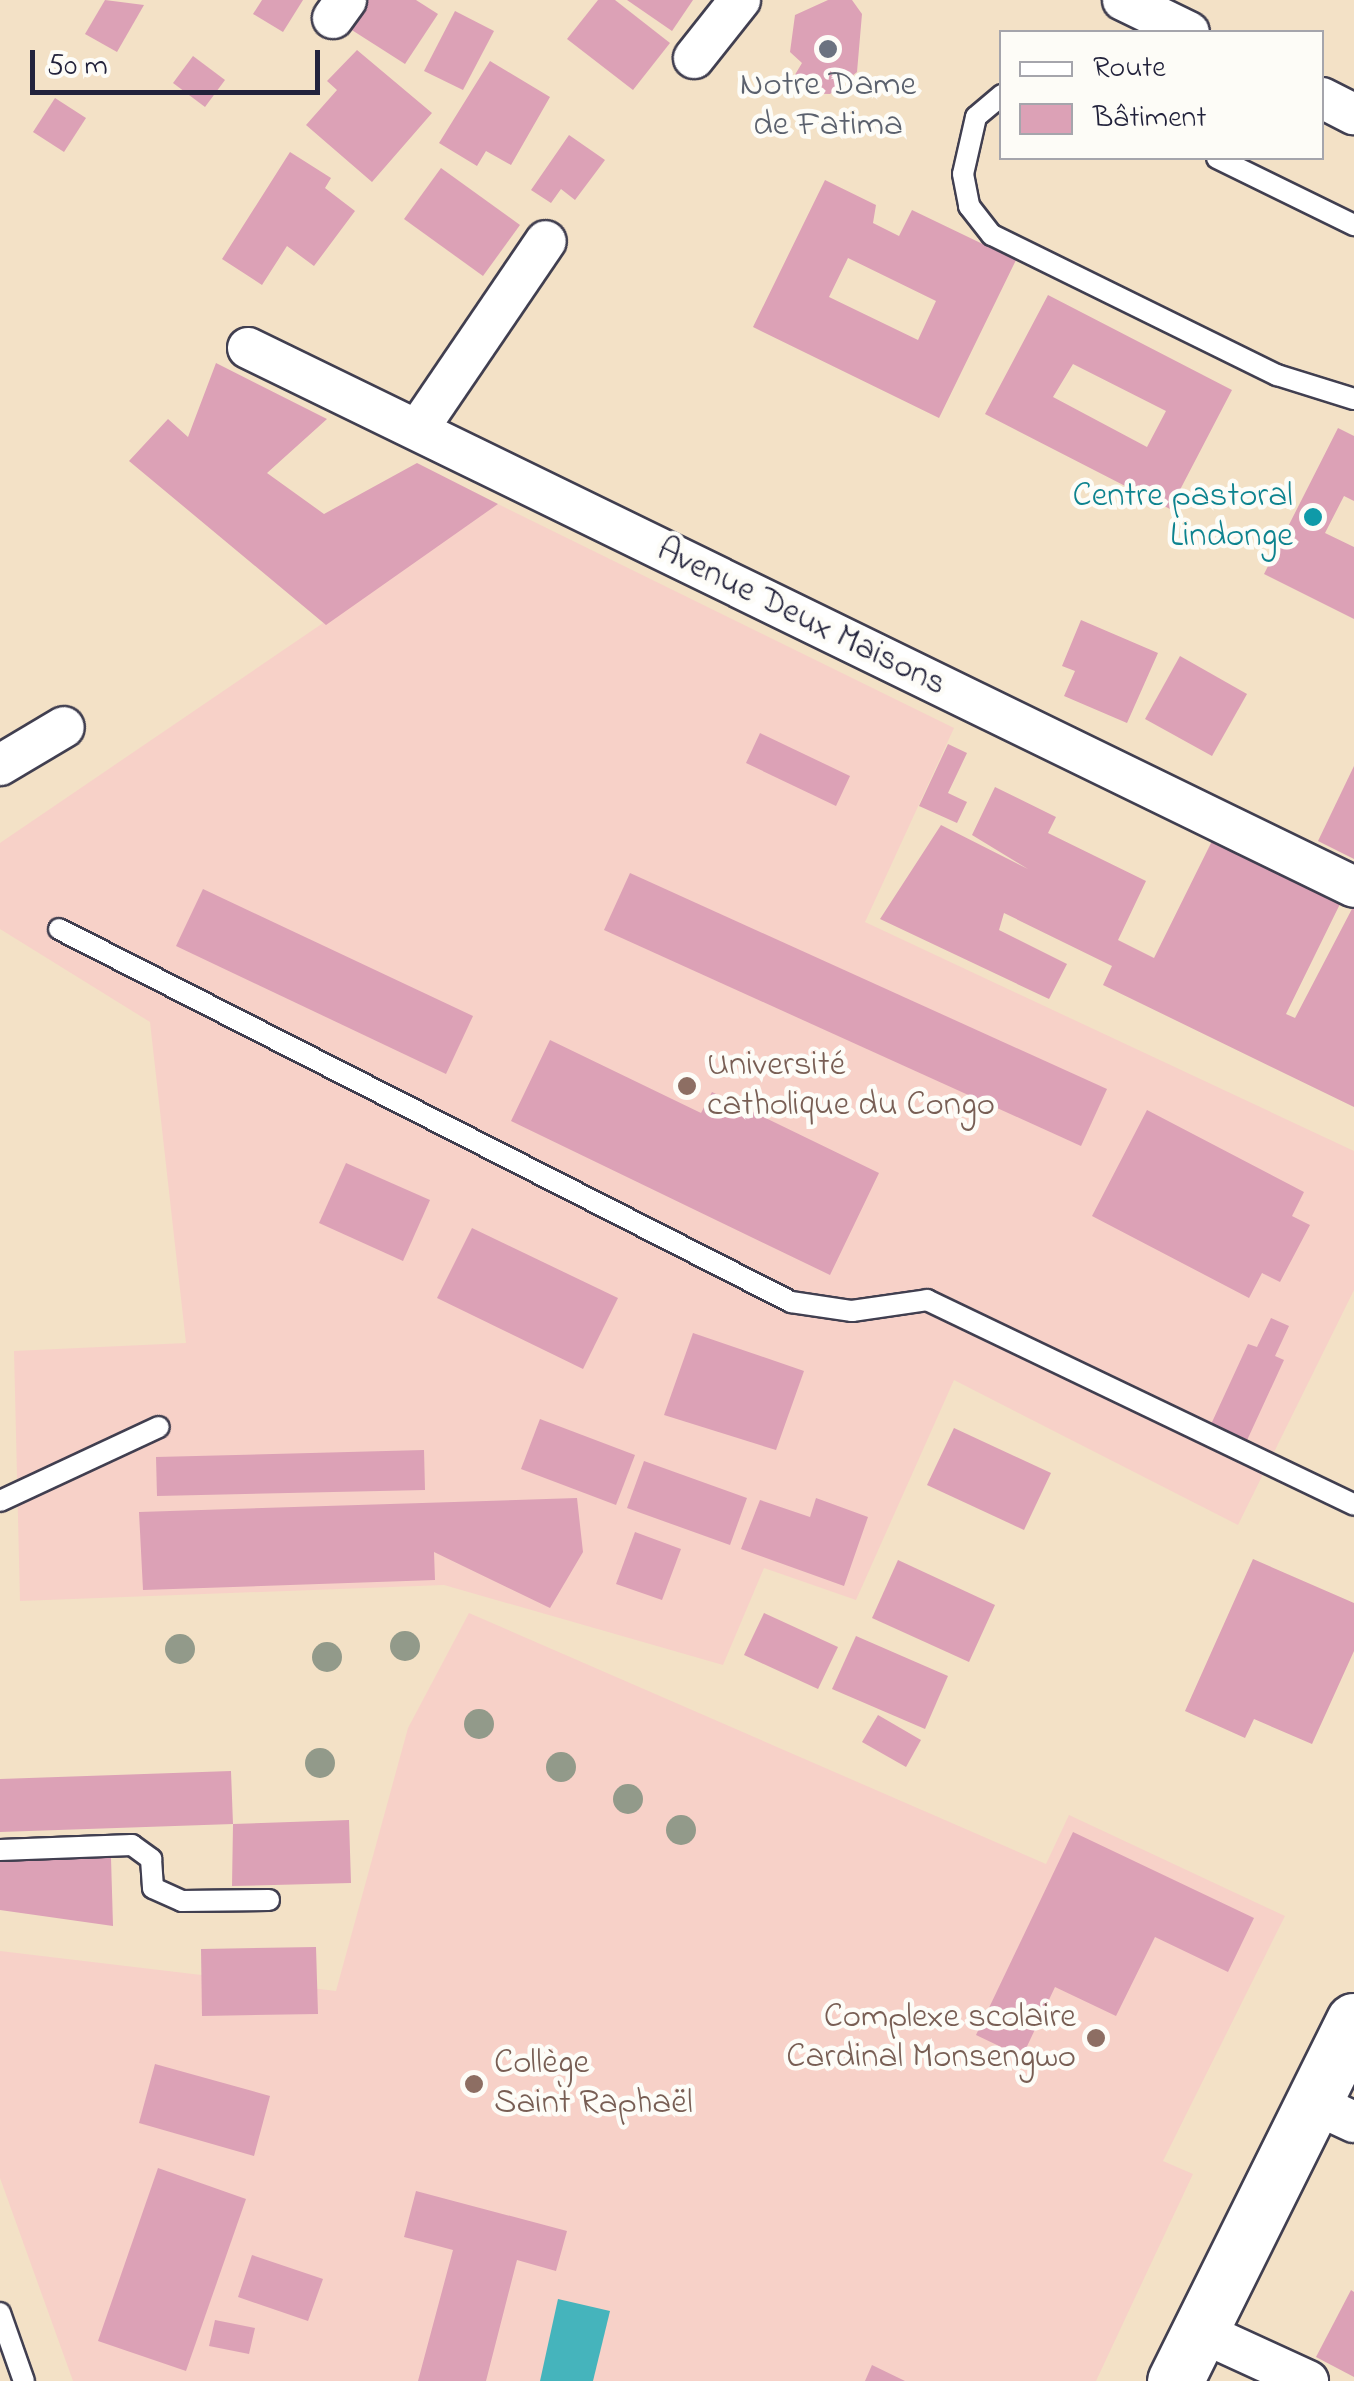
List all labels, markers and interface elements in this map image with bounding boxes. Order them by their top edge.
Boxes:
scale bar [35,30,325,92]
legend [999,30,1324,160]
marker: Notre Dame de Fatima [817,38,839,60]
text: 50 m [47,45,108,89]
text: Route [1093,47,1166,91]
place label: Notre Dame de Fatima [740,65,916,147]
text: Bâtiment [1093,97,1206,141]
place label: Centre pastoral Lindonge [1072,476,1293,558]
marker: Centre pastoral Lindonge [1302,506,1324,528]
street label: Avenue Deux Maisons [649,530,953,706]
place label: Université catholique du Congo [707,1045,995,1127]
marker: Université catholique du Congo [676,1075,698,1097]
place label: Complexe scolaire Cardinal Monsengwo [786,1997,1076,2079]
marker: Complexe scolaire Cardinal Monsengwo [1085,2027,1107,2049]
place label: Collège Saint Raphaël [494,2043,693,2125]
marker: Collège Saint Raphaël [463,2073,485,2095]

